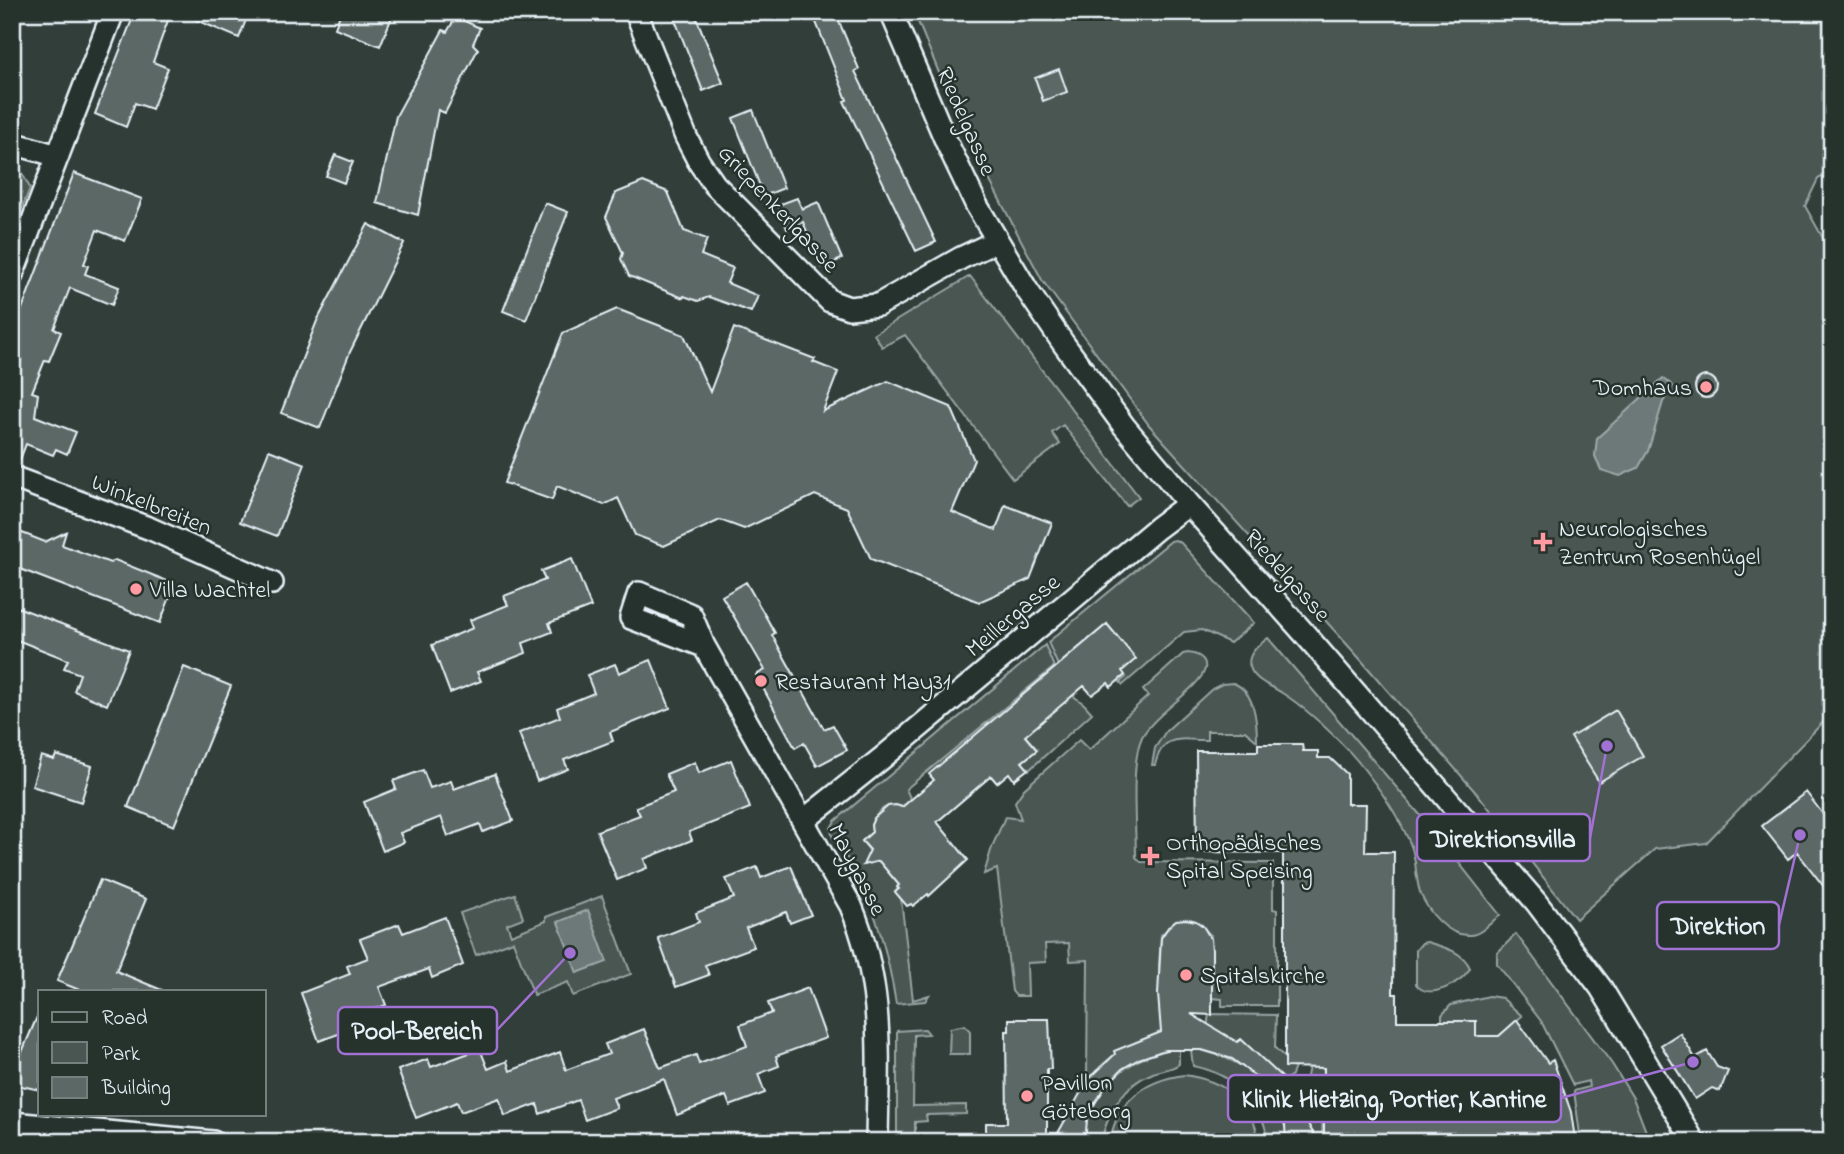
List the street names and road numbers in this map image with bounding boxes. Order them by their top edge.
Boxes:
street label: Riedelgasse [925,62,1004,182]
street label: Griepenkerlgasse [708,137,846,282]
street label: Winkelbreiten [86,466,217,546]
street label: Riedelgasse [1234,522,1338,632]
street label: Meillergasse [958,566,1069,667]
street label: Maygasse [817,818,894,923]

